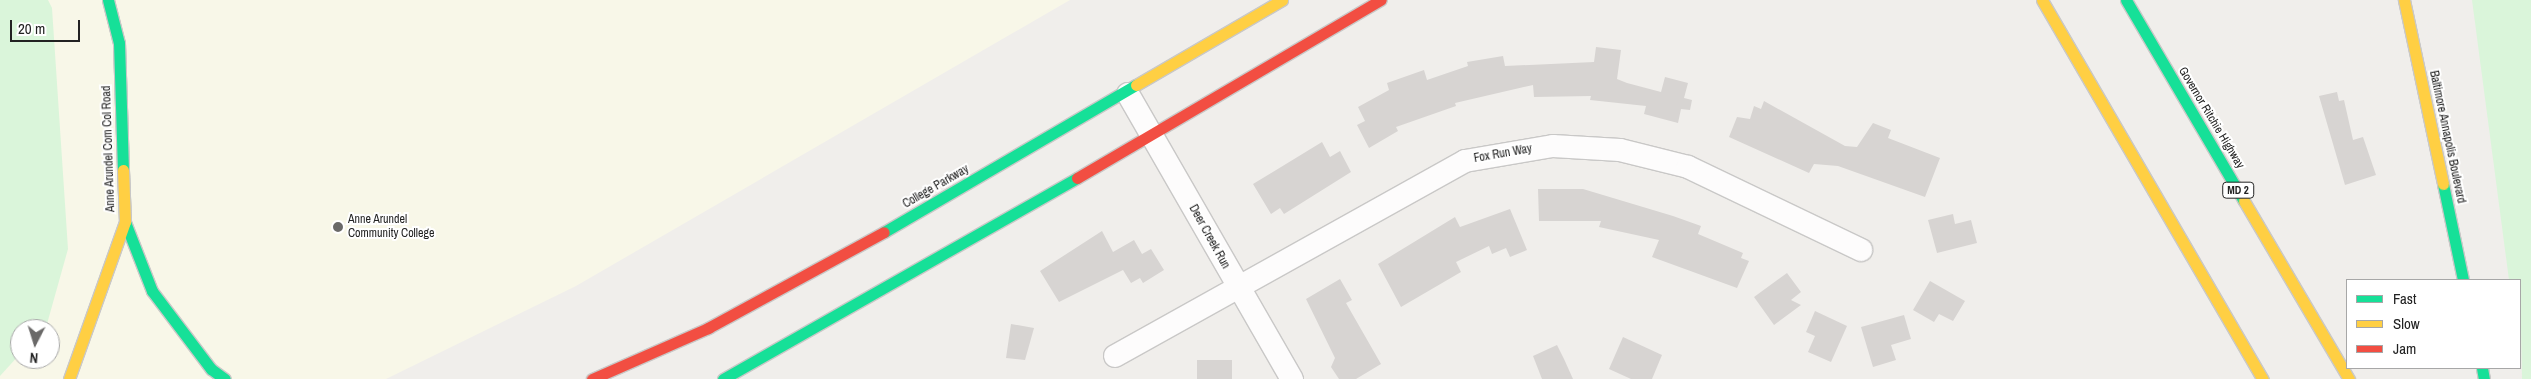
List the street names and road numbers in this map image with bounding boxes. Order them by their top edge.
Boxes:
street label: Governor Ritchie Highway [2175,65,2247,171]
street label: Baltimore Annapolis Boulevard [2426,69,2468,205]
street label: Anne Arundel Com Col Road [100,85,118,213]
street label: Fox Run Way [1473,142,1533,166]
street label: College Parkway [900,162,972,212]
road number: MD 2 [2222,182,2254,198]
street label: Deer Creek Run [1185,202,1233,272]

